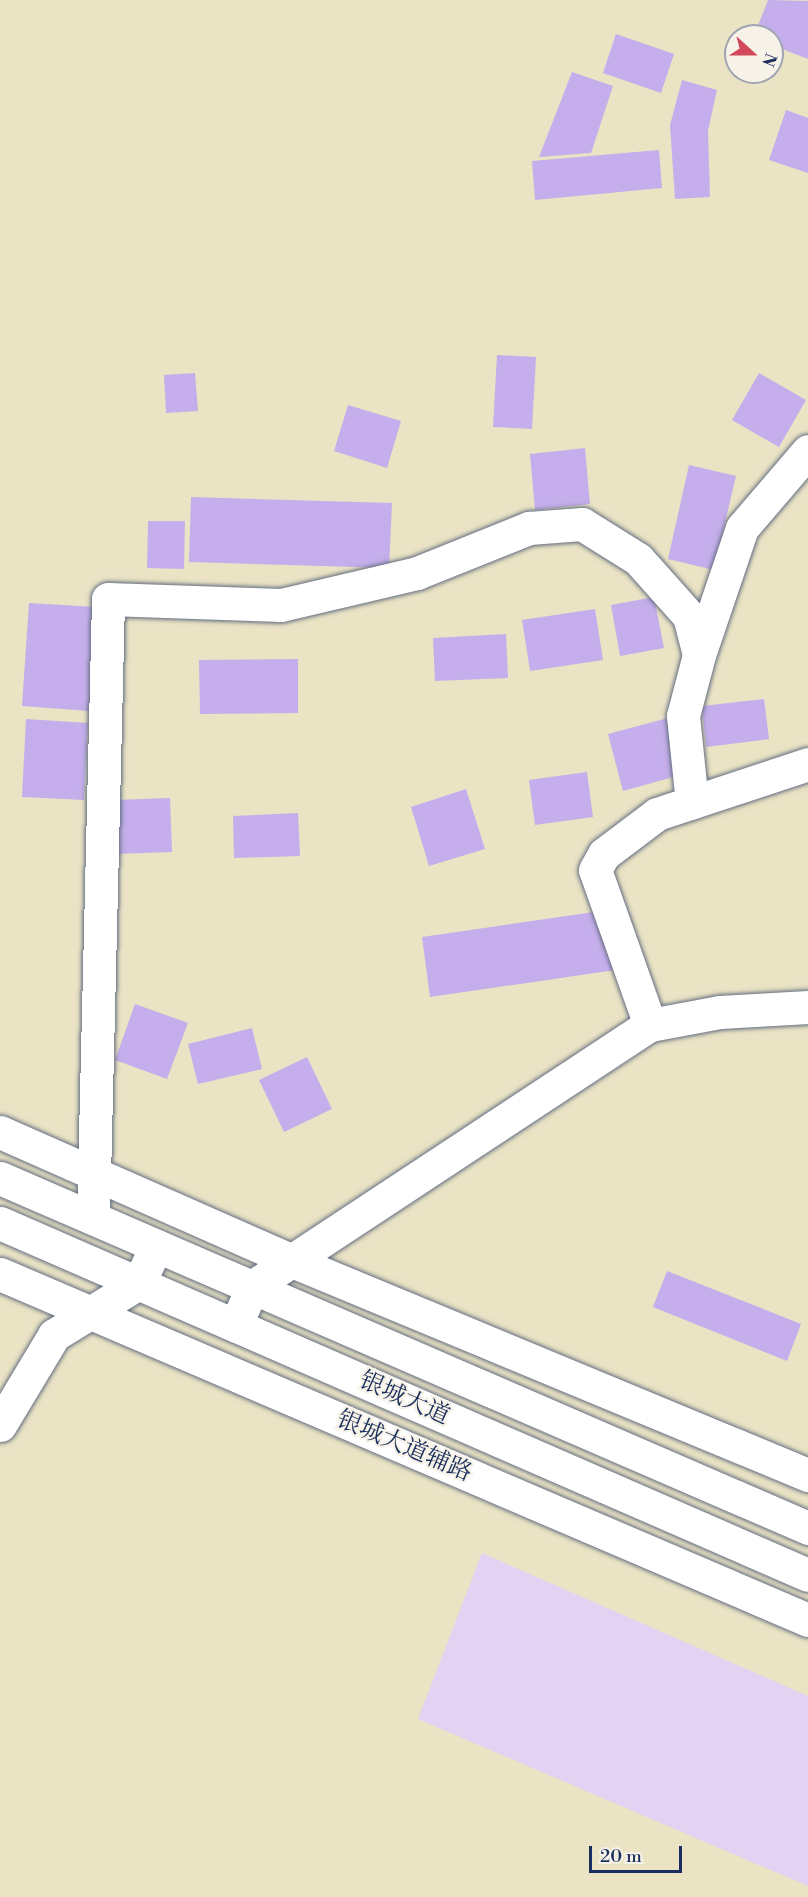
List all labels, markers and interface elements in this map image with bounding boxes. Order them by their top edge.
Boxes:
north arrow [724,24,784,84]
text: N [757,50,781,69]
street label: 银城大道 [354,1366,454,1432]
street label: 银城大道辅路 [332,1406,476,1488]
scale bar [592,1834,685,1872]
text: 20 m [600,1845,642,1868]

